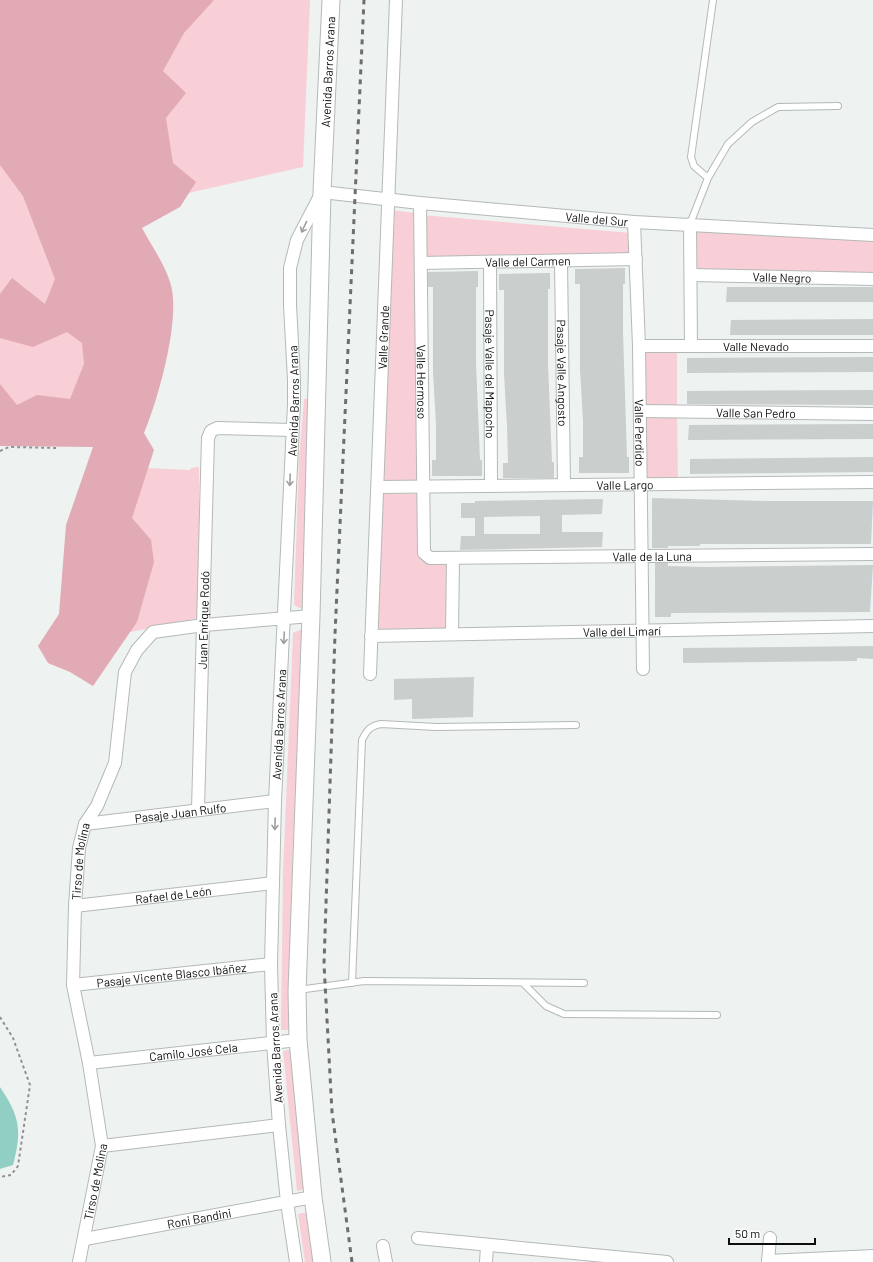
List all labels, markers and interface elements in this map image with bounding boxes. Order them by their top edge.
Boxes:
street label: Avenida Barros Arana [318,16,337,128]
street label: Valle del Sur [565,209,629,229]
one-way arrow [300,220,307,232]
street label: Valle del Carmen [485,253,571,269]
street label: Valle Negro [752,269,812,285]
street label: Valle Grande [375,305,391,370]
street label: Pasaje Valle del Mapocho [483,309,498,439]
street label: Pasaje Valle Angosto [555,319,570,427]
street label: Valle Nevado [723,339,789,353]
street label: Avenida Barros Arana [285,345,301,457]
street label: Valle Hermoso [415,345,429,419]
street label: Valle Perdido [633,399,647,467]
street label: Valle San Pedro [716,405,796,420]
one-way arrow [286,473,294,486]
street label: Valle Largo [596,477,654,492]
street label: Valle de la Luna [612,549,692,563]
street label: Juan Enrique Rodó [195,571,211,669]
street label: Valle del Limarí [583,623,662,639]
one-way arrow [280,631,287,644]
street label: Avenida Barros Arana [269,669,288,780]
street label: Pasaje Juan Rulfo [134,800,227,825]
one-way arrow [271,817,278,830]
street label: Tirso de Molina [68,821,92,900]
street label: Rafael de León [134,883,212,906]
street label: Pasaje Vicente Blasco Ibáñez [96,960,247,989]
street label: Avenida Barros Arana [265,992,285,1104]
street label: Camilo José Cela [149,1040,238,1063]
street label: Tirso de Molina [81,1142,109,1221]
street label: Roni Bandini [166,1205,232,1231]
scale bar [729,1220,815,1246]
text: 50 m [735,1226,760,1240]

